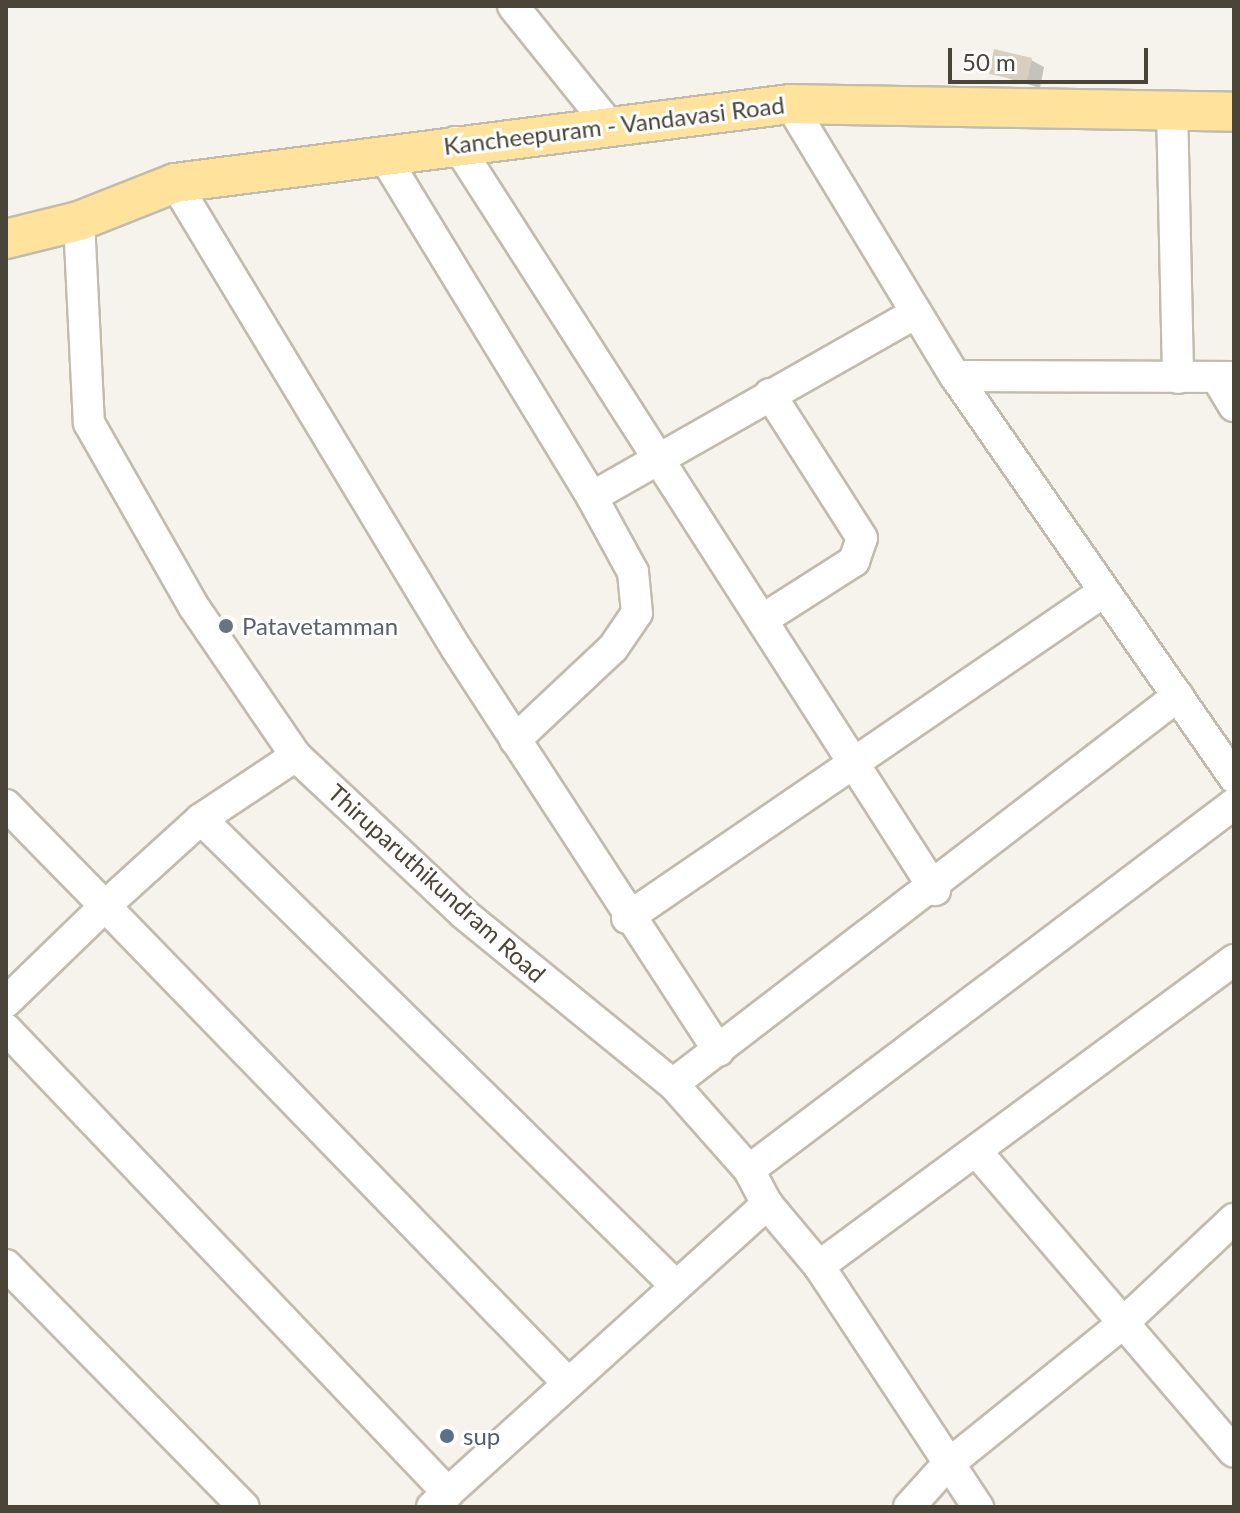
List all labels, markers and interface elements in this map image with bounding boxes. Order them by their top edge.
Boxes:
scale bar [952,32,1152,82]
text: 50 m [962,47,1016,76]
street label: Kancheepuram - Vandavasi Road [441,90,787,160]
place label: Patavetamman [242,612,398,640]
marker: Patavetamman [217,617,235,635]
street label: Thiruparuthikundram Road [322,778,552,988]
place label: sup [463,1422,500,1450]
marker: sup [438,1427,456,1445]

